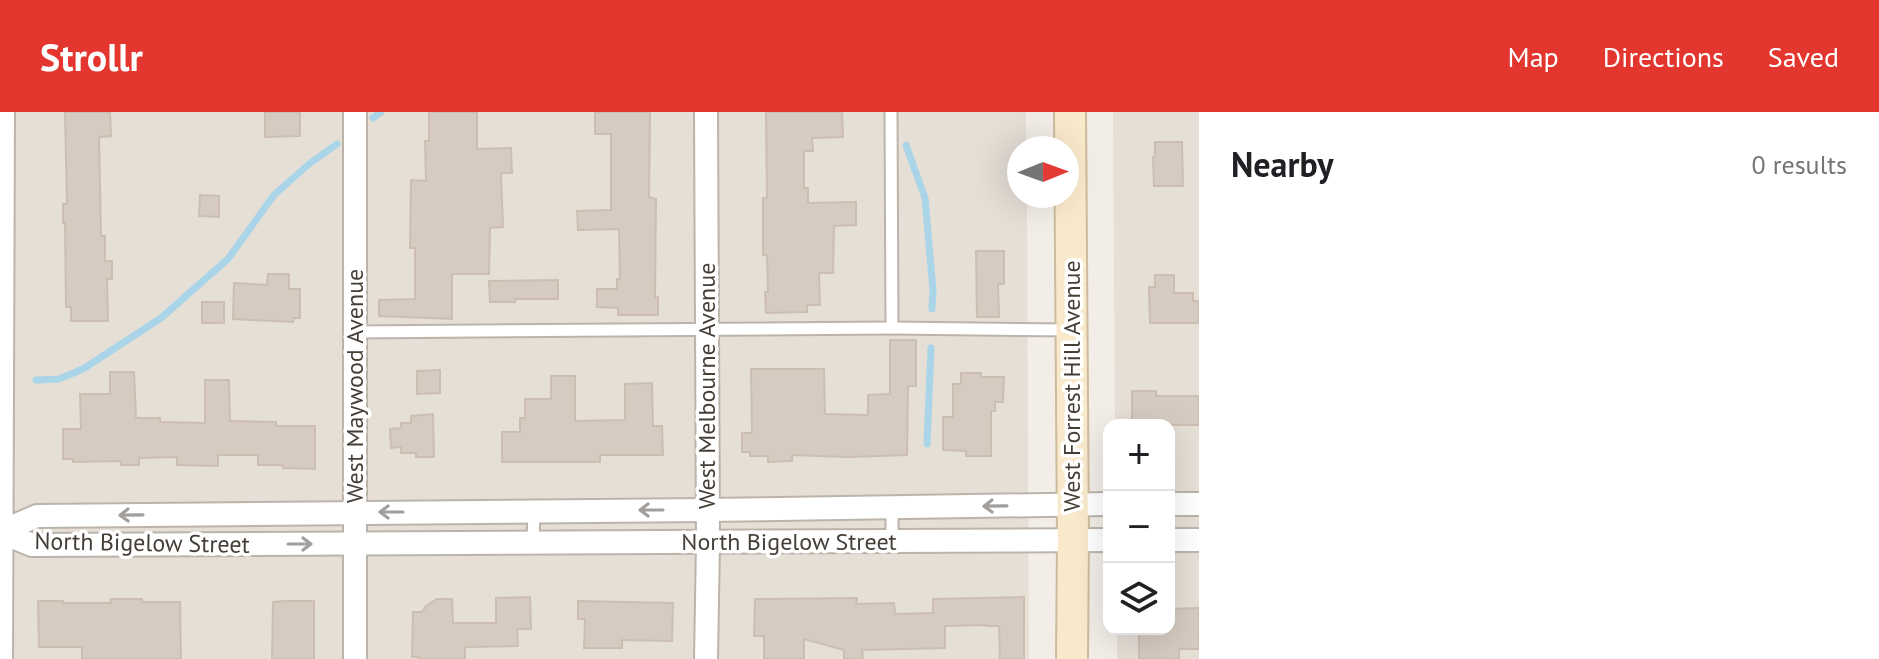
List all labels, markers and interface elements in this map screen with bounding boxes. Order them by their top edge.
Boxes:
text: Strollr [40,32,143,81]
text: Map [1508,38,1559,75]
text: Directions [1603,38,1724,75]
text: Saved [1768,38,1839,75]
north arrow [1007,136,1079,208]
text: Nearby [1231,142,1333,186]
text: 0 results [1752,148,1847,181]
street label: West Forrest Hill Avenue [1056,260,1087,512]
street label: West Melbourne Avenue [691,263,722,509]
street label: West Maywood Avenue [339,269,370,503]
map controls [1103,419,1175,635]
button: + [1103,419,1175,491]
button: − [1103,491,1175,563]
one-way arrow [982,498,1009,513]
one-way arrow [638,503,665,518]
one-way arrow [378,504,405,520]
one-way arrow [118,507,145,522]
street label: North Bigelow Street [34,525,250,560]
street label: North Bigelow Street [681,526,897,557]
one-way arrow [286,536,313,552]
button: layers [1103,563,1175,635]

